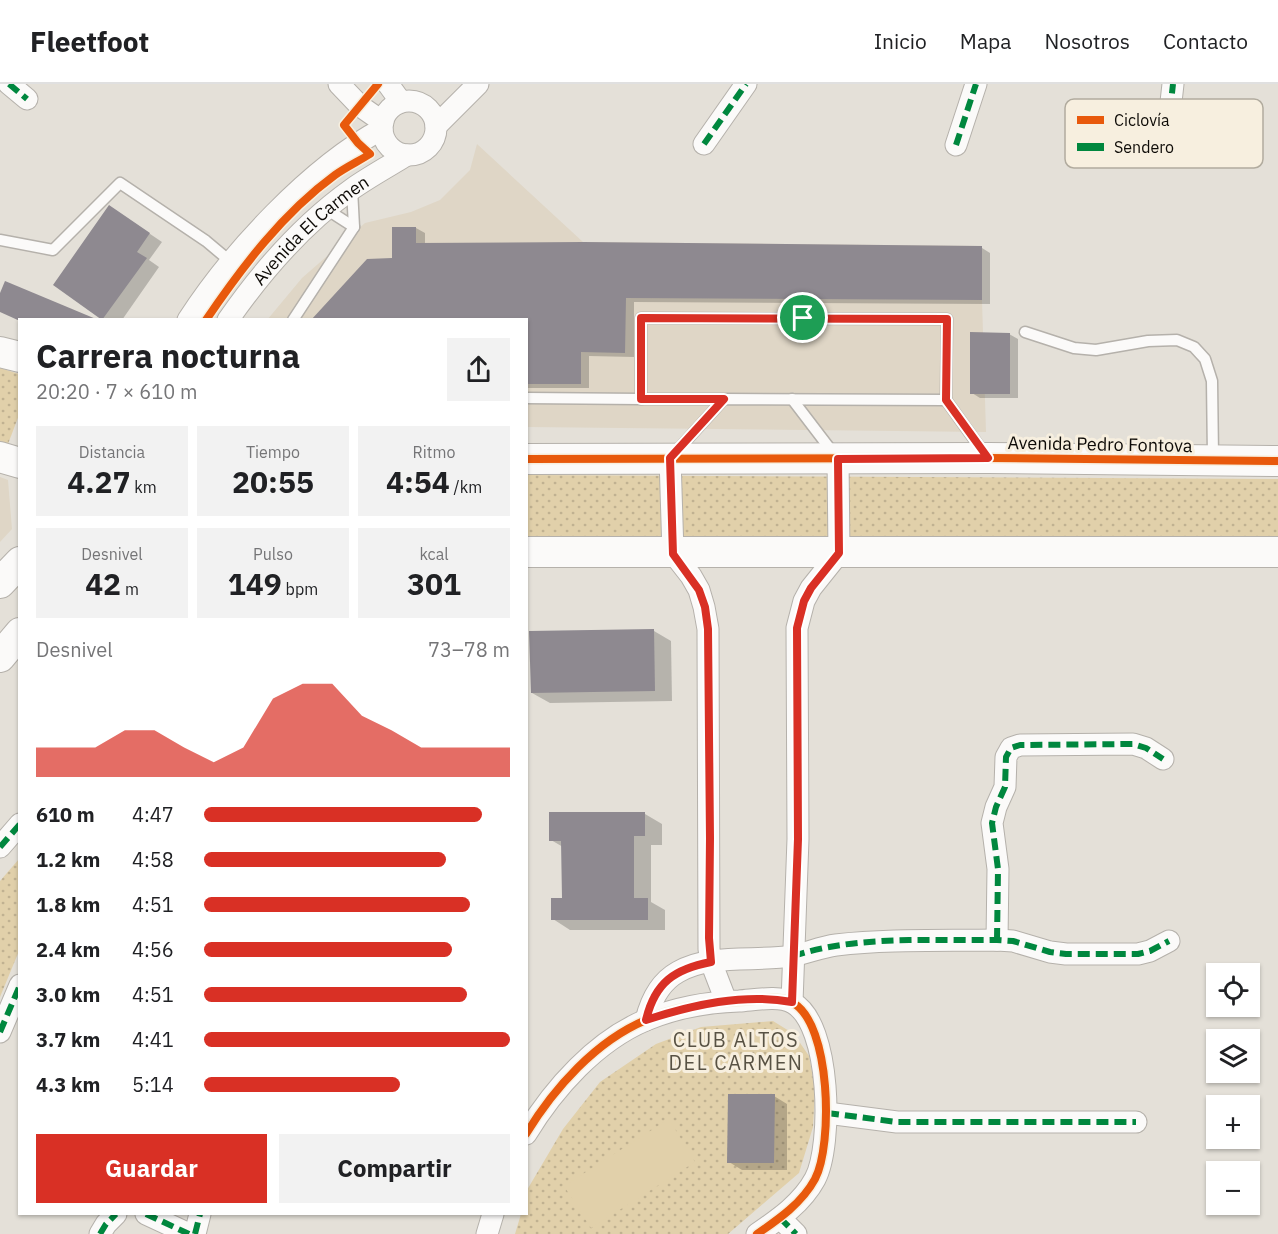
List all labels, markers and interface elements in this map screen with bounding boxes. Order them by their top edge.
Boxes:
text: Fleetfoot [30,23,149,60]
text: Inicio [874,27,927,55]
text: Mapa [960,27,1012,55]
text: Nosotros [1045,27,1130,55]
text: Contacto [1163,27,1248,55]
legend [1065,99,1263,168]
text: Ciclovía [1114,110,1170,130]
text: Sendero [1114,137,1174,157]
street label: Avenida El Carmen [247,170,373,289]
pin [777,292,828,343]
icon: arrive [786,301,819,334]
text: Carrera nocturna [36,334,300,377]
button: share [447,338,510,401]
text: 20:20 · 7 × 610 m [36,378,197,405]
street label: Avenida Pedro Fontova [1007,431,1193,457]
text: Distancia [79,442,145,462]
text: Tiempo [246,442,300,462]
text: Ritmo [413,442,455,462]
text: 4.27 [67,462,131,501]
text: 20:55 [232,462,314,501]
text: 4:54 [386,462,450,501]
text: km [131,477,157,497]
text: /km [450,477,482,497]
text: Desnivel [81,544,143,564]
text: Pulso [253,544,293,564]
text: kcal [419,544,449,564]
text: 42 [85,564,121,603]
text: 149 [228,564,282,603]
text: 301 [407,564,461,603]
text: m [121,579,139,599]
text: bpm [282,579,318,599]
text: Desnivel [36,636,113,663]
text: 73–78 m [428,636,510,663]
text: 610 m [36,801,95,828]
text: 4:47 [132,801,174,828]
text: 1.2 km [36,846,100,873]
text: 4:58 [132,846,174,873]
text: 1.8 km [36,891,100,918]
text: 4:51 [132,891,174,918]
text: 2.4 km [36,936,100,963]
text: 4:56 [132,936,174,963]
map controls [1206,963,1260,1215]
button: locate [1206,963,1260,1017]
text: 3.0 km [36,981,100,1008]
text: 4:51 [132,981,174,1008]
text: 3.7 km [36,1026,100,1053]
text: 4:41 [132,1026,174,1053]
district label: CLUB ALTOS DEL CARMEN [669,1026,803,1076]
button: layers [1206,1029,1260,1083]
text: 4.3 km [36,1071,100,1098]
text: 5:14 [132,1071,174,1098]
button: + [1206,1095,1260,1149]
button: Guardar [36,1134,267,1203]
button: Compartir [279,1134,510,1203]
button: − [1206,1161,1260,1215]

